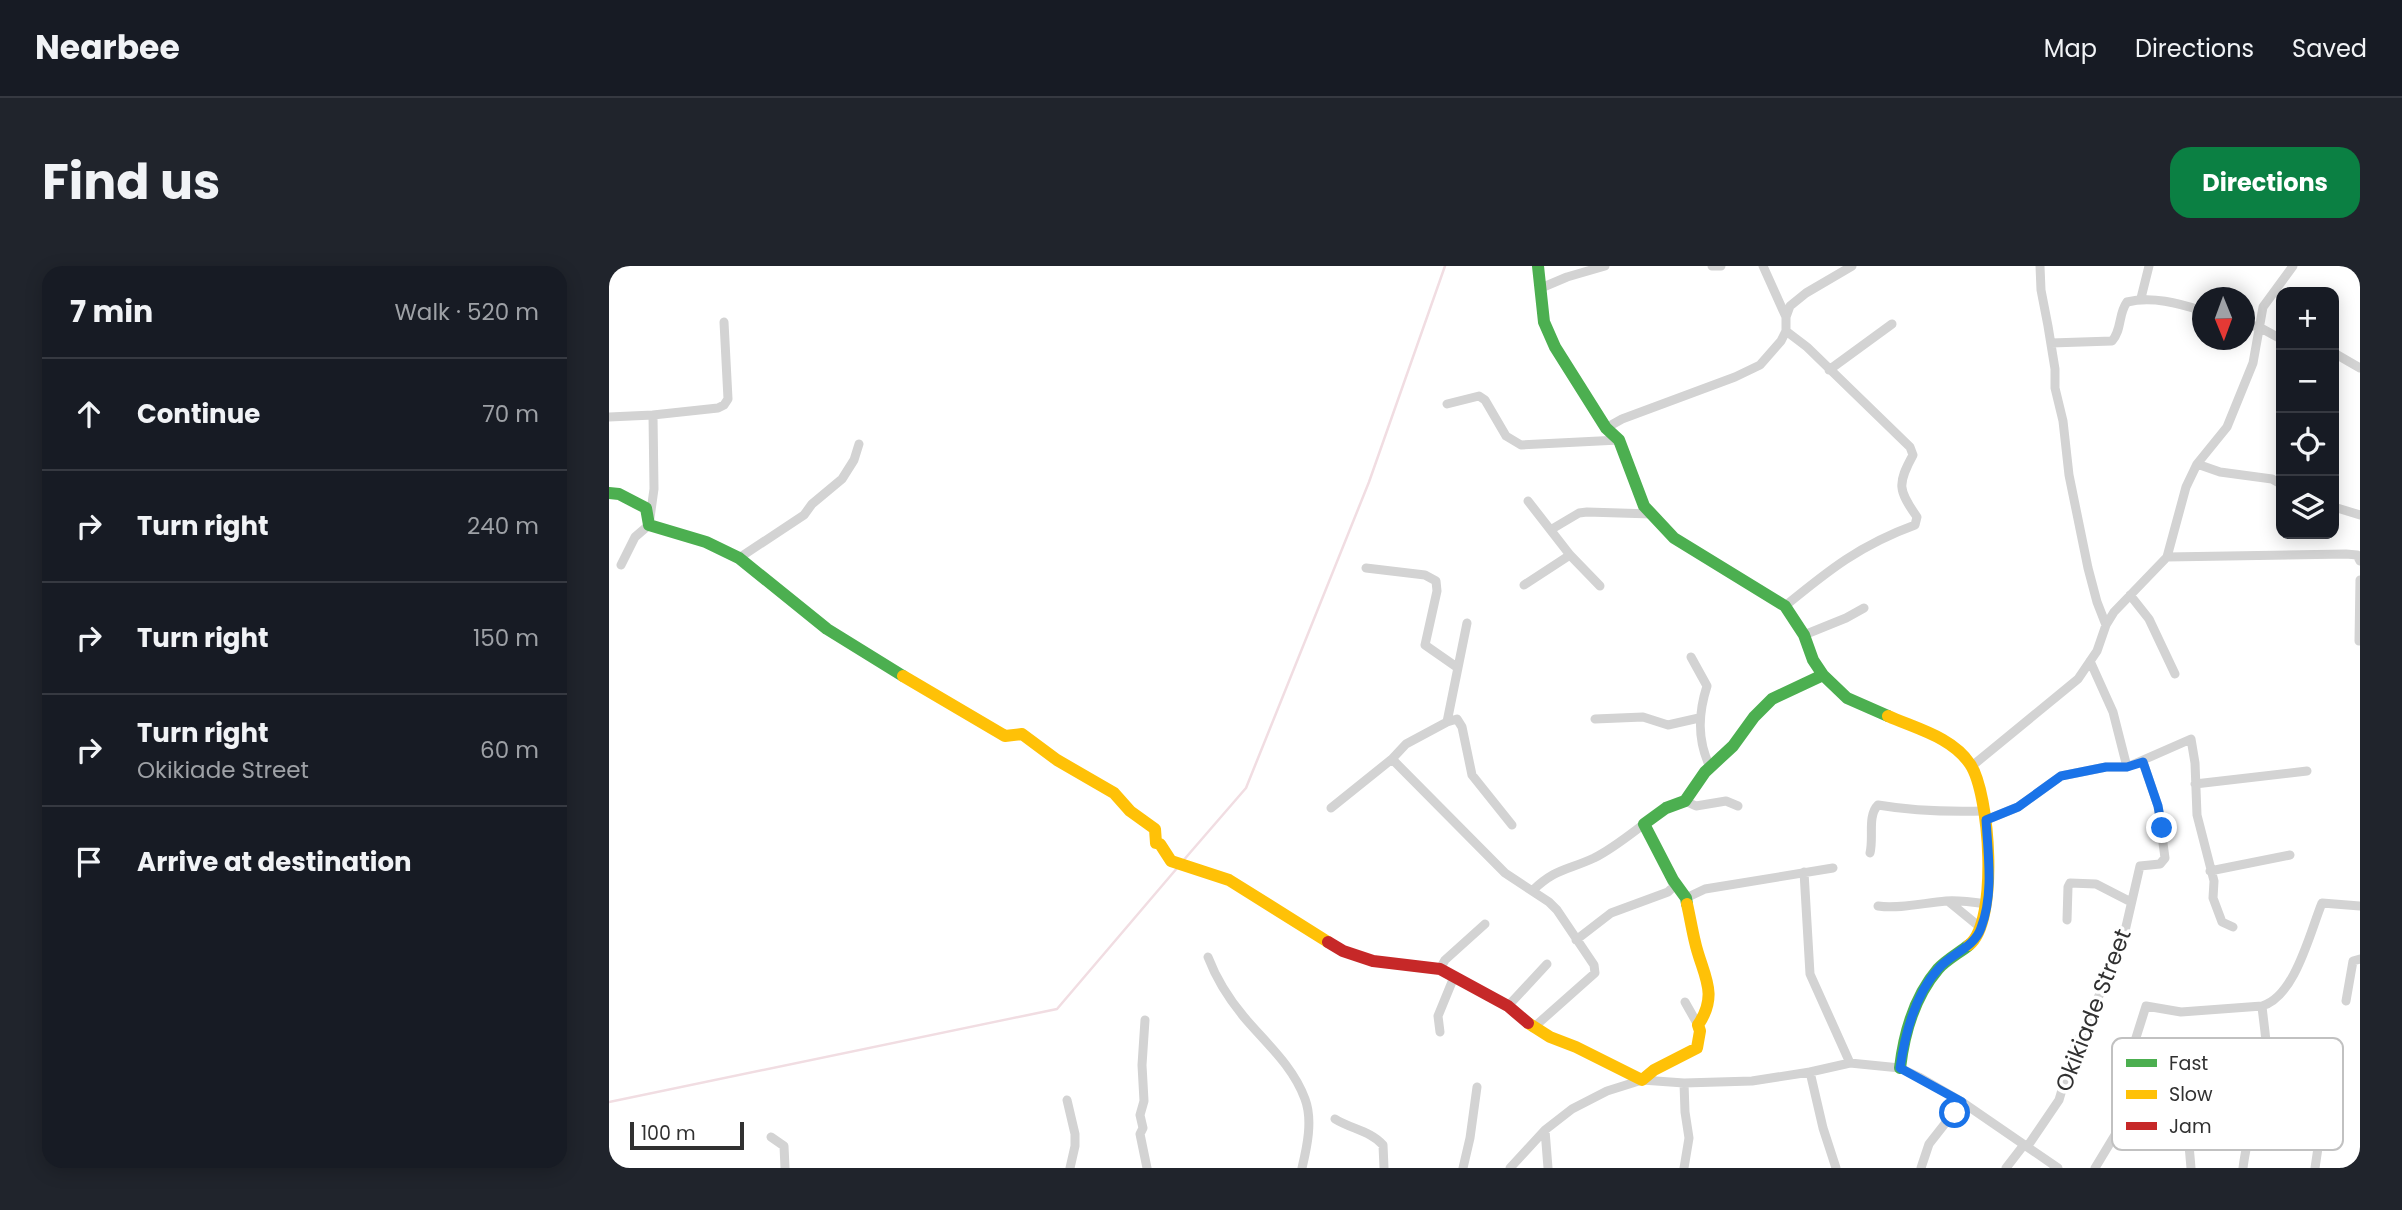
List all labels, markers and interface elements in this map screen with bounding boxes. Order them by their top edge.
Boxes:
text: Nearbee [35,24,180,71]
text: Map [2044,32,2097,65]
text: Directions [2135,32,2254,65]
text: Saved [2292,32,2367,65]
button: Directions [2170,147,2360,218]
text: Find us [42,148,220,216]
north arrow [2192,287,2255,350]
map controls [2276,287,2339,539]
button: + [2276,287,2339,350]
text: 7 min [70,290,153,333]
text: Walk · 520 m [394,296,539,328]
button: − [2276,350,2339,413]
icon: ahead [70,395,108,433]
text: Continue [137,396,260,432]
text: 70 m [482,398,539,430]
button: locate [2276,413,2339,476]
button: layers [2276,476,2339,539]
icon: right [70,507,108,545]
text: Turn right [137,508,269,544]
text: 240 m [467,510,539,542]
icon: right [70,619,108,657]
text: Turn right [137,620,269,656]
text: 150 m [473,622,539,654]
text: Turn right [137,715,269,751]
icon: right [70,731,108,769]
text: 60 m [480,734,539,766]
text: Okikiade Street [137,754,309,786]
route end [2146,812,2177,843]
icon: arrive [70,843,108,881]
text: Arrive at destination [137,844,412,880]
street label: Okikiade Street [2047,924,2139,1096]
legend [2112,1038,2343,1150]
text: Fast [2169,1050,2208,1077]
text: Slow [2169,1081,2213,1108]
route start [1939,1097,1970,1128]
text: Jam [2169,1113,2211,1140]
scale bar [630,1119,744,1151]
text: 100 m [641,1120,696,1147]

